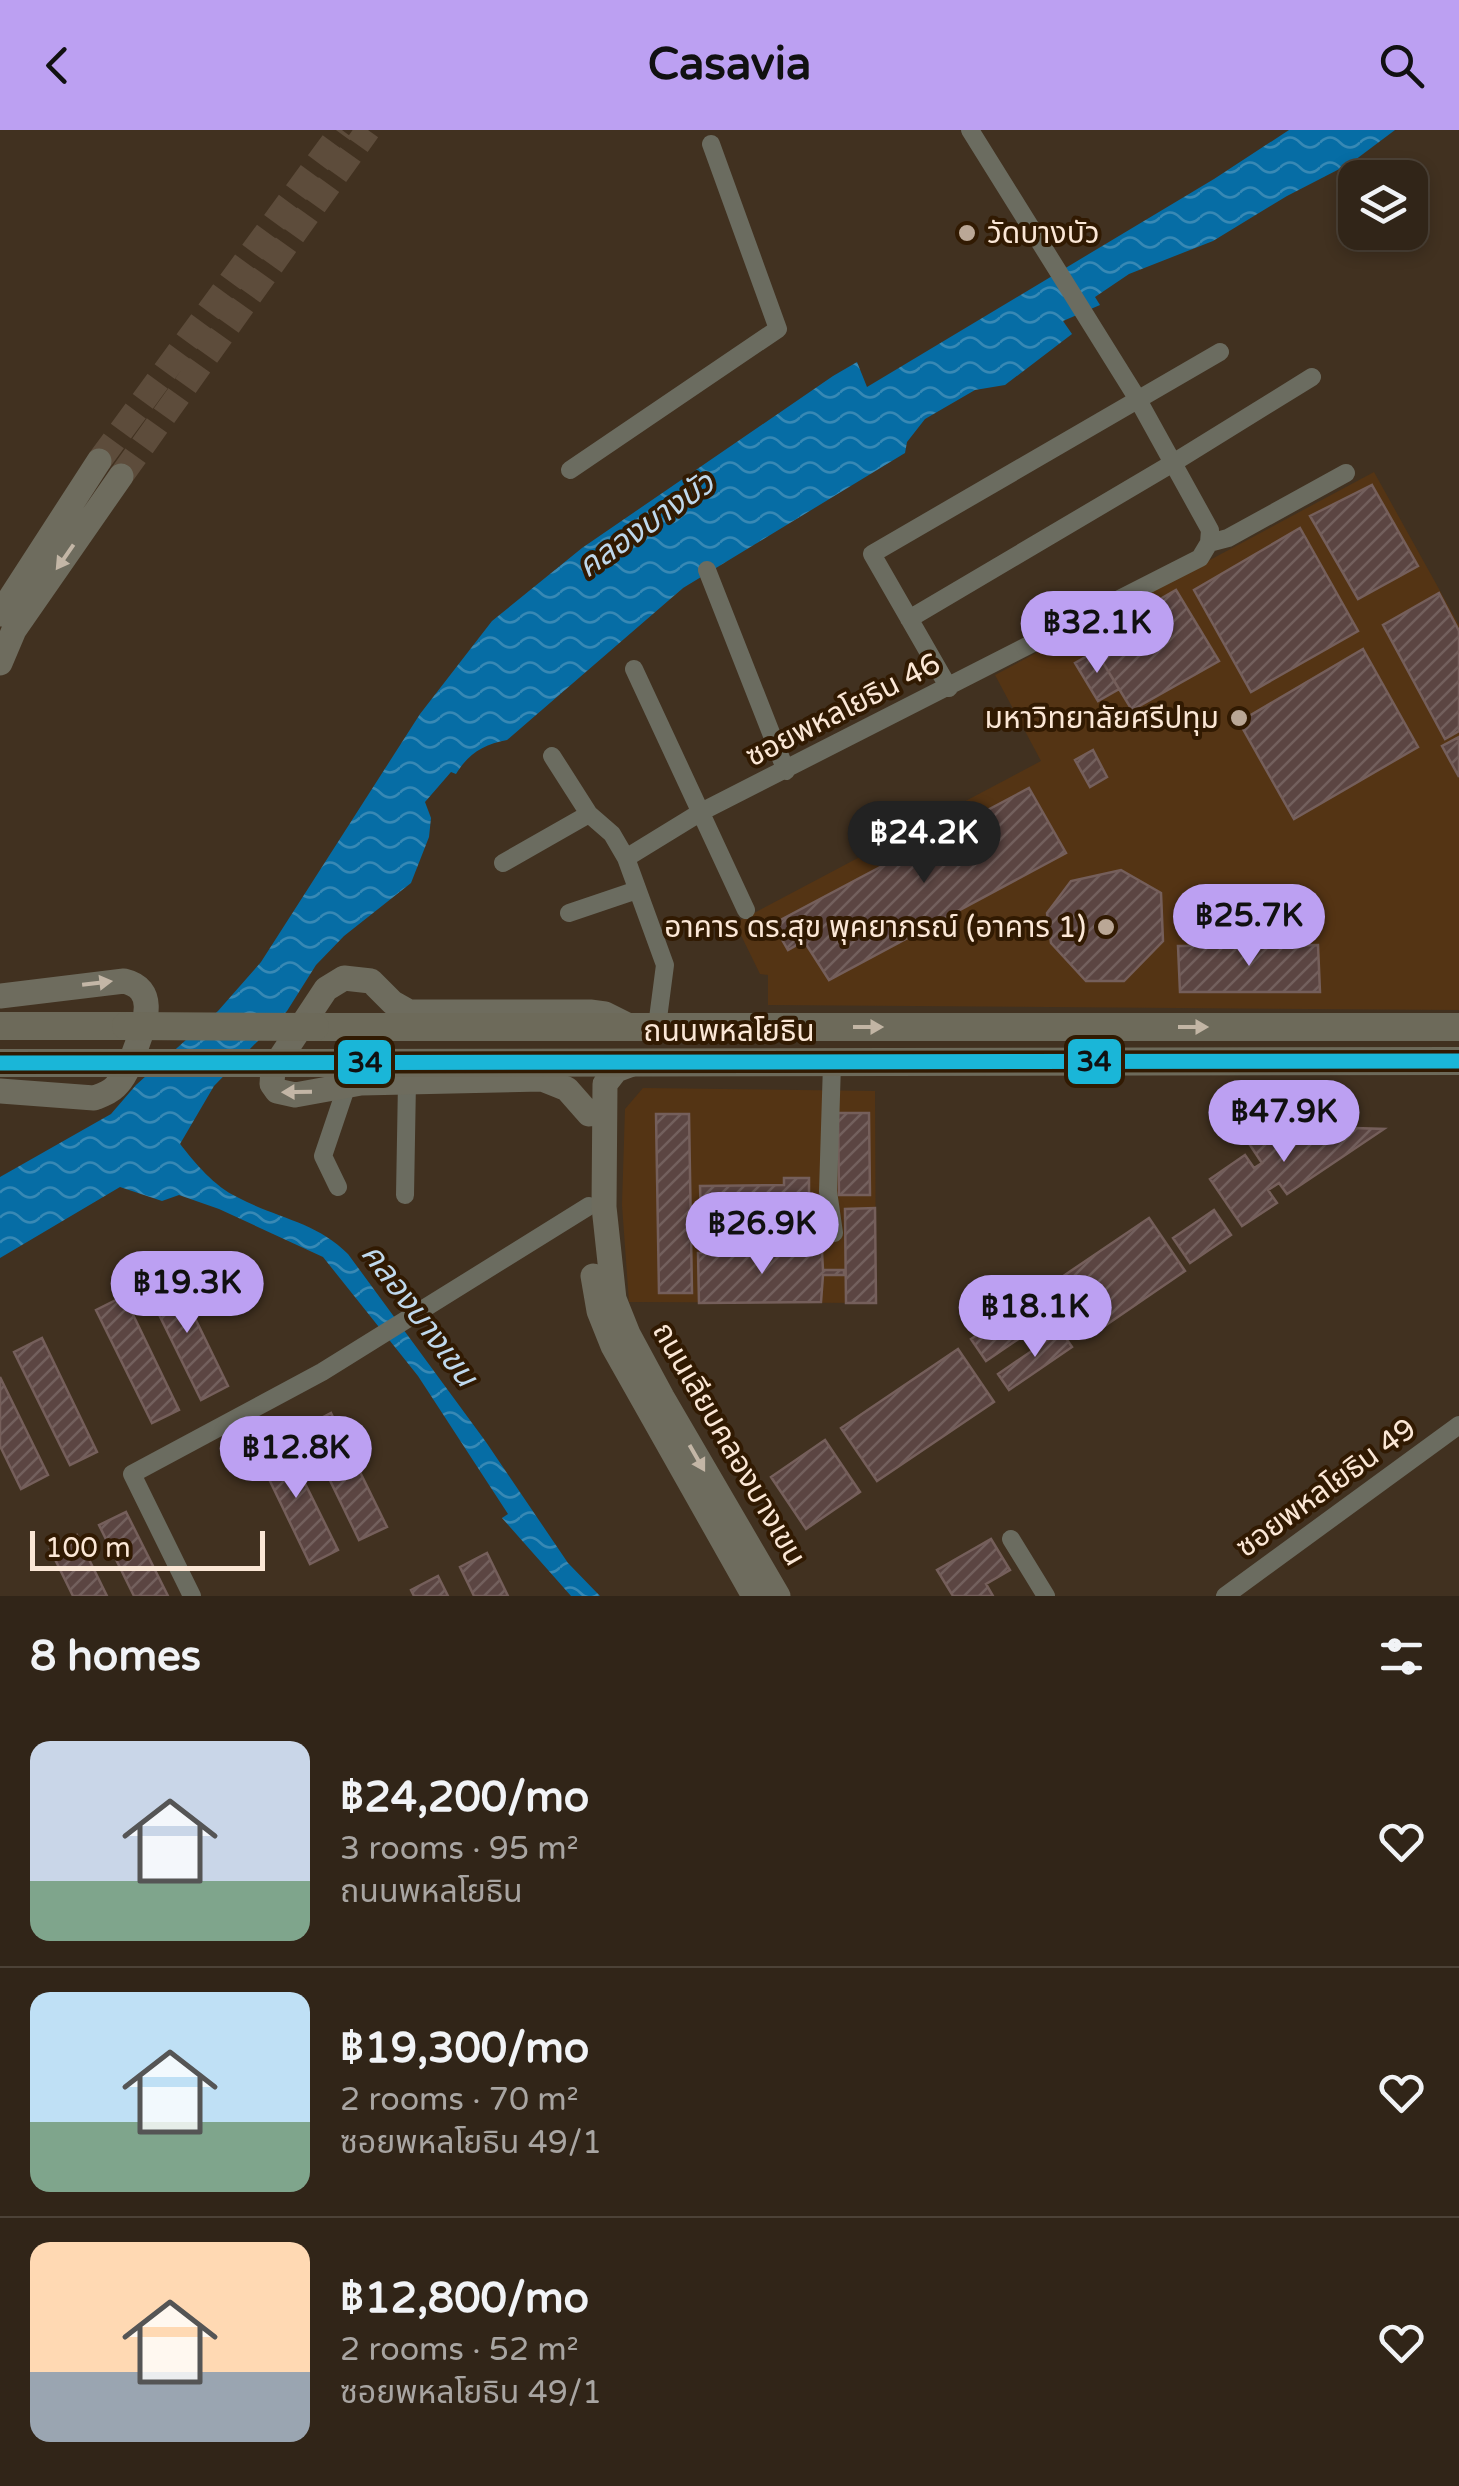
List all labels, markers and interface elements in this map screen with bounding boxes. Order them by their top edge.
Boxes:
icon: back [30,38,85,93]
text: Casavia [648,38,811,92]
icon: search [1374,38,1429,93]
map controls [1338,160,1428,250]
button: layers [1338,160,1428,250]
place label: วัดบางบัว [987,215,1100,252]
marker: วัดบางบัว [956,222,978,244]
water label: คลองบางบัว [570,463,723,586]
one-way arrow [56,543,75,570]
pin: ฿32.1K [1016,591,1178,676]
text: ฿32.1K [1043,604,1151,642]
street label: ซอยพหลโยธิน 46 [739,645,947,775]
place label: มหาวิทยาลัยศรีปทุม [984,700,1219,737]
marker: มหาวิทยาลัยศรีปทุม [1228,707,1250,729]
pin: ฿24.2K [843,801,1005,886]
text: ฿24.2K [870,814,978,852]
pin: ฿25.7K [1168,884,1330,969]
text: ฿25.7K [1195,897,1303,935]
place label: อาคาร ดร.สุข พุคยาภรณ์ (อาคาร 1) [664,909,1086,946]
marker: อาคาร ดร.สุข พุคยาภรณ์ (อาคาร 1) [1095,916,1117,938]
one-way arrow [81,975,113,991]
street label: ถนนพหลโยธิน [643,1013,815,1050]
one-way arrow [852,1019,884,1035]
one-way arrow [1177,1019,1209,1035]
line badge: 34 [1066,1037,1123,1086]
line badge: 34 [336,1038,393,1086]
text: 34 [1076,1045,1112,1079]
text: 34 [347,1046,383,1080]
pin: ฿47.9K [1203,1080,1365,1165]
one-way arrow [281,1084,312,1100]
text: ฿47.9K [1230,1093,1338,1131]
pin: ฿26.9K [681,1192,843,1277]
text: ฿26.9K [708,1205,816,1243]
water label: คลองบางเขน [353,1236,487,1396]
pin: ฿19.3K [106,1251,268,1336]
text: ฿19.3K [133,1264,241,1302]
pin: ฿18.1K [954,1275,1116,1360]
text: ฿18.1K [981,1288,1089,1326]
street label: ถนนเลียบคลองบางเขน [644,1316,814,1572]
street label: ซอยพหลโยธิน 49 [1229,1410,1423,1566]
pin: ฿12.8K [215,1416,377,1501]
text: ฿12.8K [242,1429,350,1467]
one-way arrow [688,1444,706,1472]
scale bar [30,1526,265,1570]
text: 100 m [45,1531,131,1565]
icon: filters [1374,1629,1429,1684]
text: 8 homes [30,1631,201,1682]
text: ฿24,200/mo [340,1772,589,1823]
icon: home [110,1781,230,1901]
icon: heart [1374,1814,1429,1869]
text: 3 rooms · 95 m² [340,1830,579,1868]
text: ถนนพหลโยธิน [340,1873,523,1911]
text: ฿19,300/mo [340,2023,589,2074]
icon: home [110,2032,230,2152]
icon: heart [1374,2065,1429,2120]
text: 2 rooms · 70 m² [340,2081,579,2119]
text: ซอยพหลโยธิน 49/1 [340,2124,602,2162]
text: ฿12,800/mo [340,2273,589,2324]
icon: home [110,2282,230,2402]
icon: heart [1374,2315,1429,2370]
text: 2 rooms · 52 m² [340,2331,579,2369]
text: ซอยพหลโยธิน 49/1 [340,2374,602,2412]

